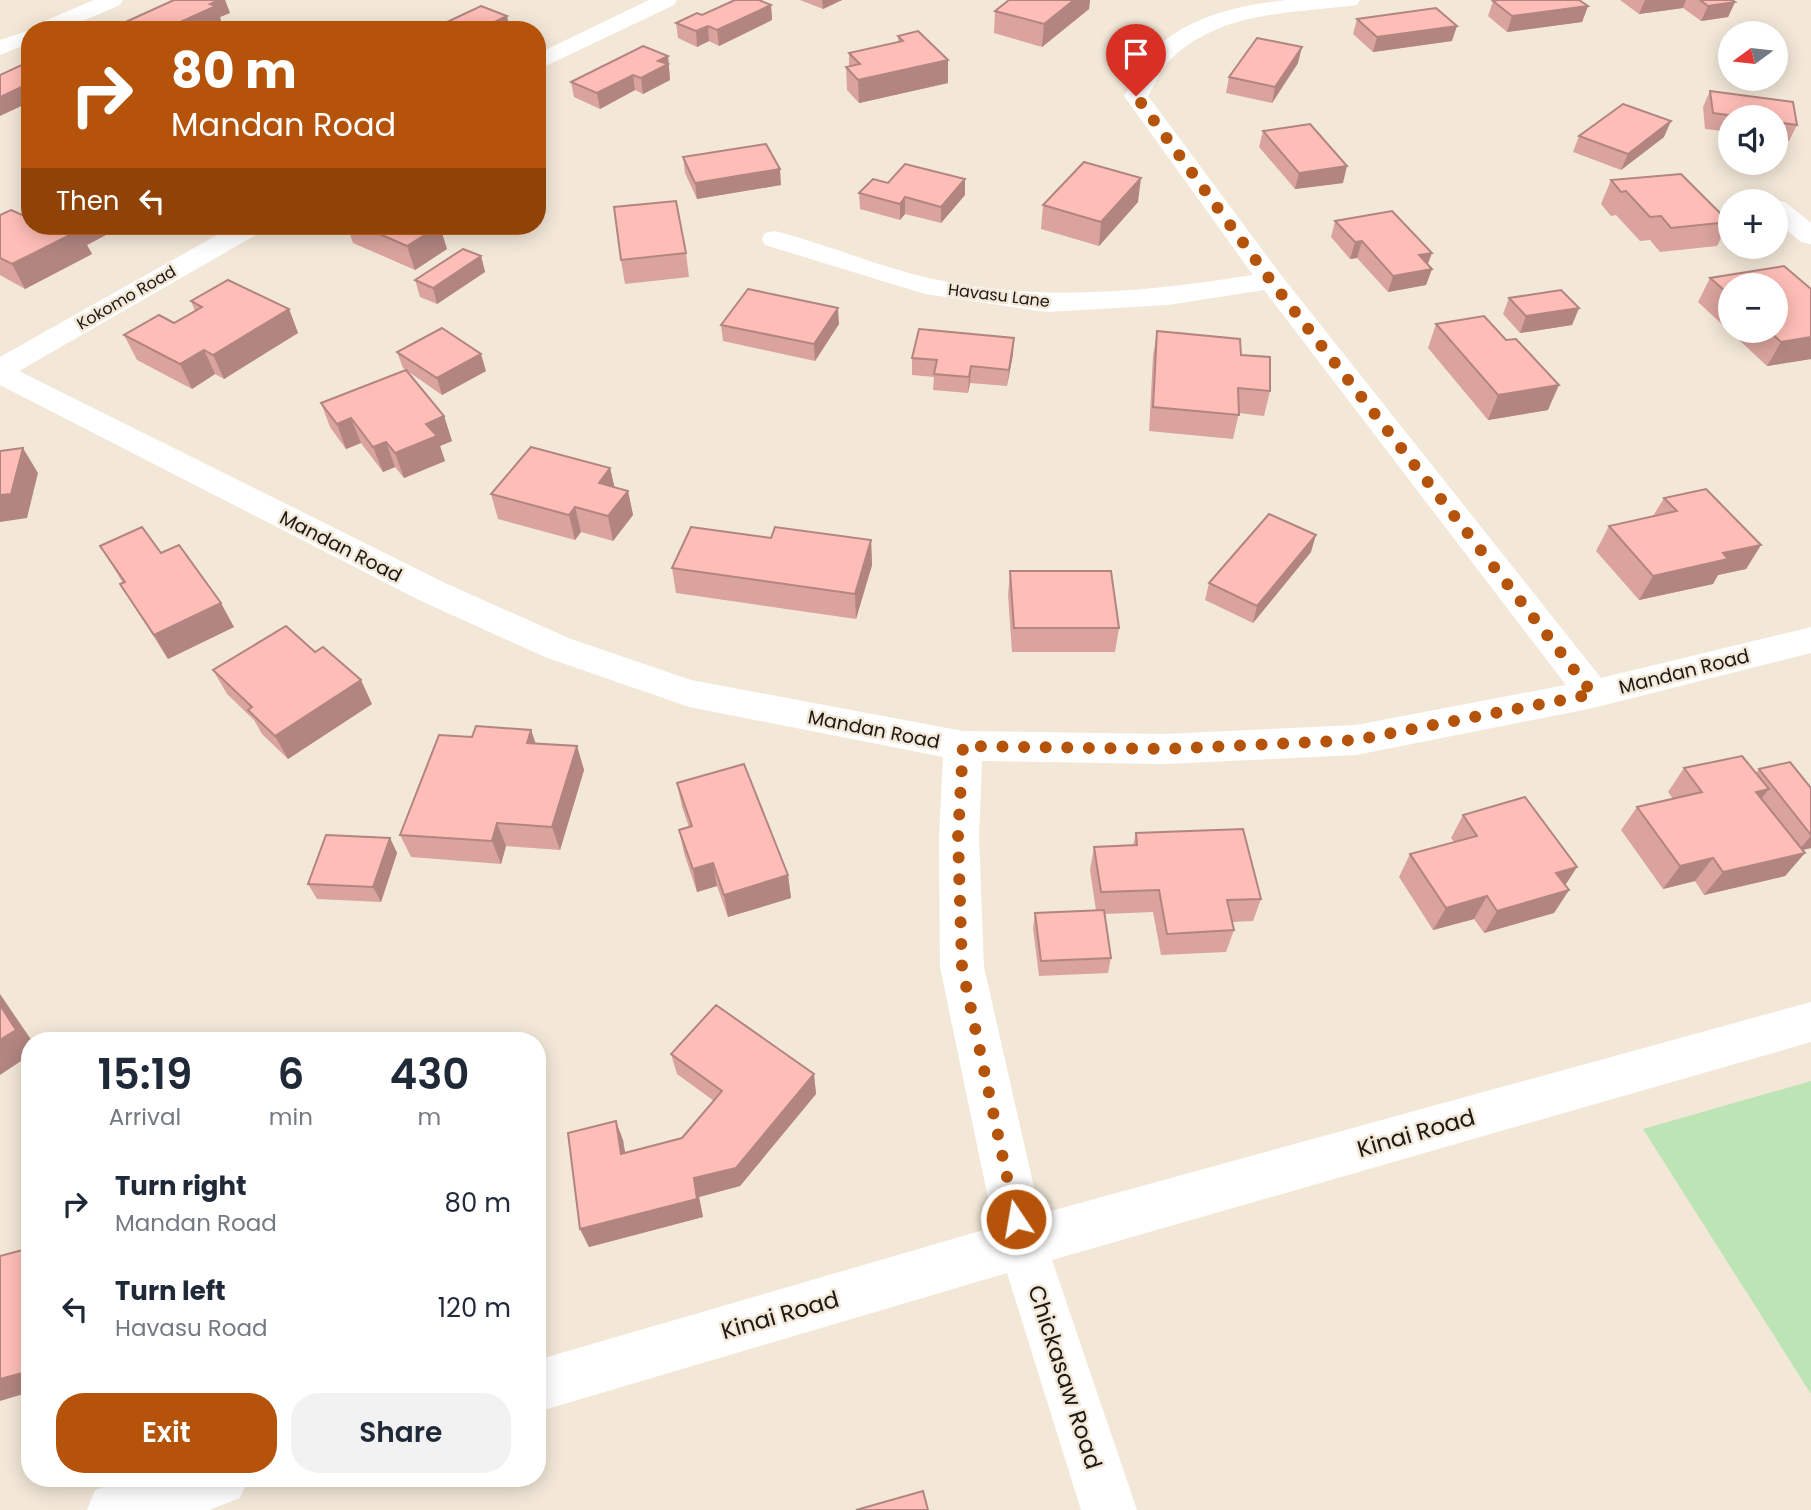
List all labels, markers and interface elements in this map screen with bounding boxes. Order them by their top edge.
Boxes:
north arrow [1718,21,1788,91]
map controls [1718,21,1788,343]
pin [1106,24,1166,96]
icon: arrive [1117,35,1155,73]
text: 80 m [171,37,297,105]
icon: right [56,49,147,140]
text: Mandan Road [171,102,396,147]
button: sound [1718,105,1788,175]
icon: left [133,182,171,220]
text: Then [56,183,119,219]
button: + [1718,189,1788,259]
street label: Kokomo Road [72,260,180,335]
button: − [1718,273,1788,343]
street label: Havasu Lane [947,278,1051,313]
street label: Mandan Road [275,504,406,589]
street label: Mandan Road [1616,642,1752,701]
street label: Mandan Road [806,703,942,755]
text: 15:19 [98,1045,192,1104]
text: 6 [277,1045,304,1104]
text: 430 [389,1045,469,1104]
text: Arrival [109,1101,181,1133]
text: min [269,1101,313,1133]
text: m [418,1101,441,1133]
street label: Kinai Road [1353,1101,1479,1165]
text: Turn right [115,1168,247,1204]
position arrow [979,1182,1053,1256]
icon: right [56,1185,94,1223]
text: 80 m [445,1185,511,1221]
text: Mandan Road [115,1207,277,1239]
text: Turn left [115,1273,226,1309]
street label: Chickasaw Road [1020,1281,1110,1473]
street label: Kinai Road [717,1283,843,1347]
icon: left [56,1290,94,1328]
text: 120 m [438,1290,511,1326]
text: Havasu Road [115,1312,268,1344]
button: Exit [56,1393,277,1473]
button: Share [291,1393,511,1473]

